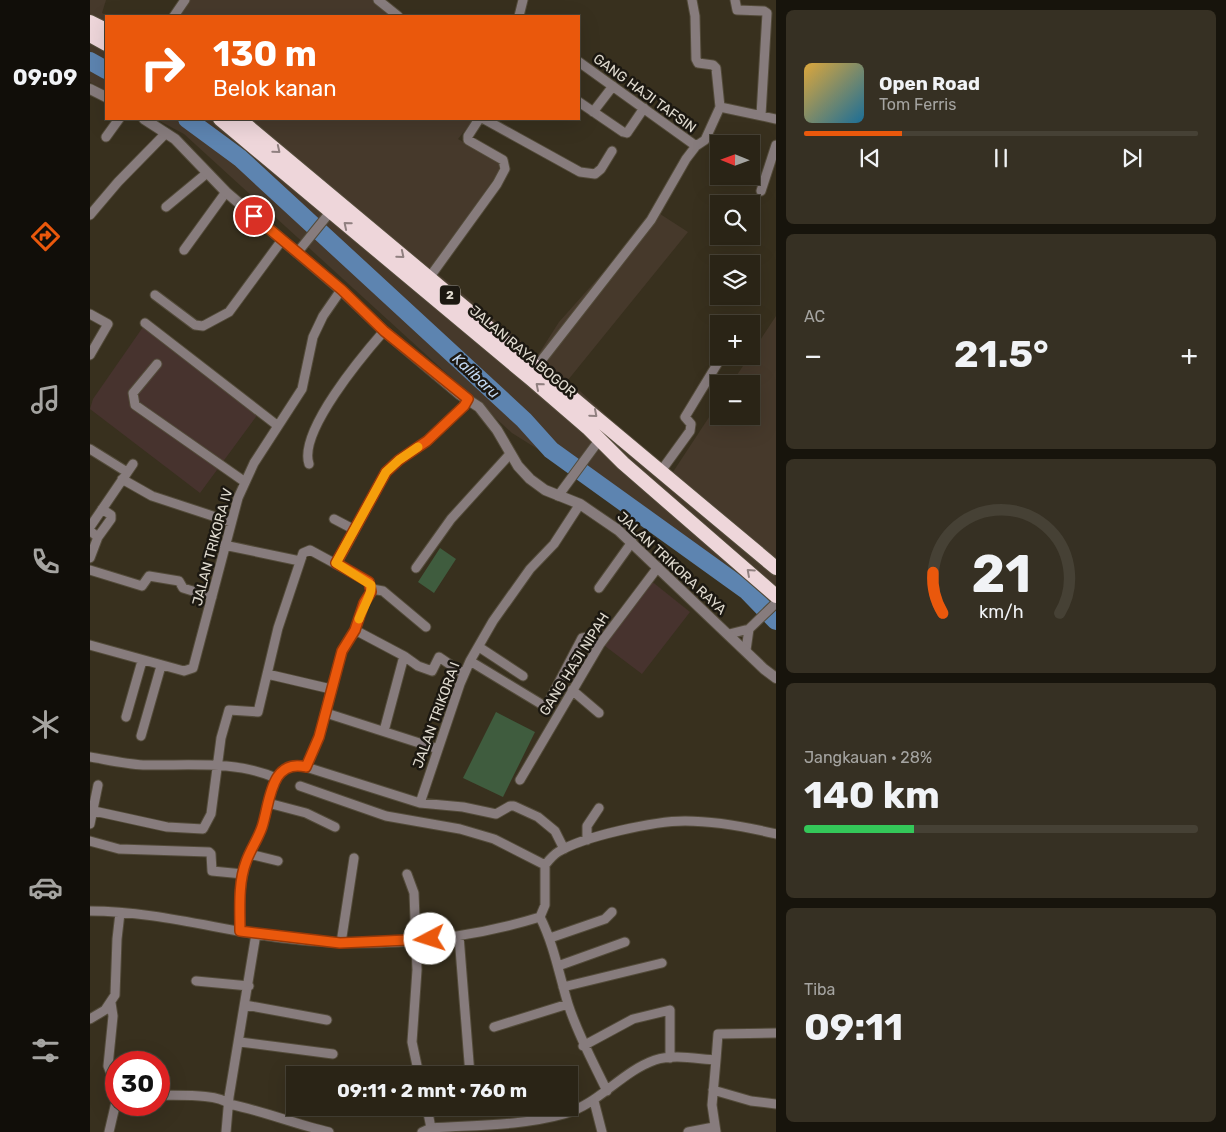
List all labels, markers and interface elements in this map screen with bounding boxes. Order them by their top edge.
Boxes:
text: 130 m [213,33,317,75]
icon: right [130,35,195,100]
street label: GANG HAJI TAFSIN [590,50,700,136]
text: 09:09 [13,64,77,91]
text: Open Road [879,72,980,95]
text: Belok kanan [213,75,337,102]
text: Tom Ferris [879,95,956,114]
north arrow [710,135,760,185]
map controls [710,135,760,425]
one-way arrow [271,144,280,152]
icon: previous [856,144,884,172]
icon: pause [987,144,1015,172]
icon: next [1118,144,1146,172]
pin [233,195,275,237]
button: search [710,195,760,245]
icon: arrive [240,202,268,230]
icon: directions [28,219,63,254]
one-way arrow [344,221,353,230]
one-way arrow [395,250,404,259]
button: layers [710,255,760,305]
road number: 2 [440,286,460,304]
street label: JALAN RAYA BOGOR [466,302,579,401]
text: AC [804,307,825,326]
button: + [710,315,760,365]
text: 21.5° [954,331,1049,377]
text: − [804,339,822,372]
text: + [1181,339,1198,372]
water label: Kalibaru [449,350,503,402]
button: − [710,375,760,425]
icon: music [28,382,63,417]
one-way arrow [535,382,544,391]
one-way arrow [588,408,597,417]
street label: JALAN TRIKORA IV [189,486,236,608]
street label: JALAN TRIKORA RAYA [613,508,730,619]
text: 21 [971,543,1031,605]
icon: phone [28,544,63,579]
one-way arrow [746,569,755,578]
text: km/h [979,601,1023,622]
street label: GANG HAJI NIPAH [536,610,613,719]
street label: JALAN TRIKORA I [409,660,464,771]
icon: climate [28,707,63,742]
text: Jangkauan · 28% [804,748,932,767]
text: 140 km [804,772,940,818]
icon: car [28,870,63,905]
position arrow [403,912,455,964]
text: Tiba [804,980,835,999]
text: 09:11 [804,1004,903,1050]
icon: filters [28,1033,63,1068]
speed limit sign: 30 [105,1051,170,1116]
text: 09:11 · 2 mnt · 760 m [337,1079,527,1102]

